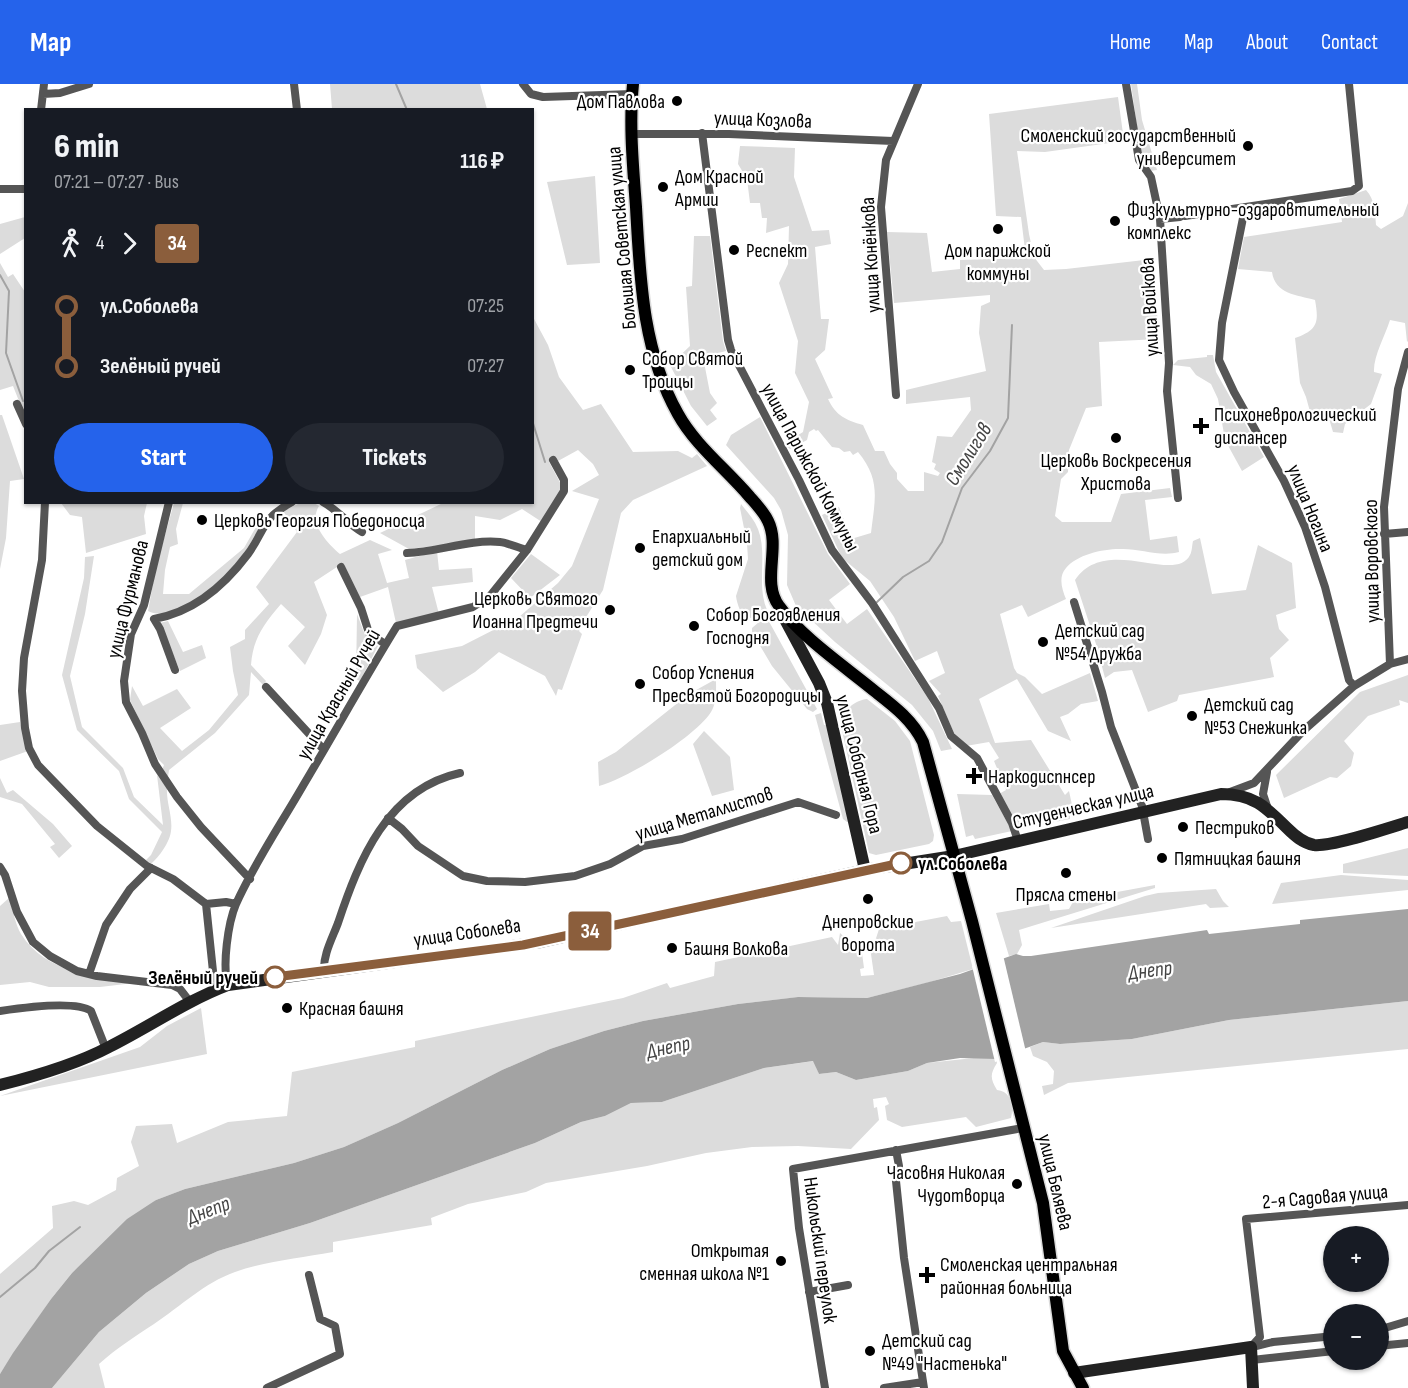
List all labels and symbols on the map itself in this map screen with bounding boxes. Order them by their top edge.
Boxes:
place label: Дом Павлова [577,90,665,114]
marker: Дом Павлова [670,94,684,108]
street label: улица Козлова [714,106,812,134]
place label: Смоленский государственный университет [1020,124,1236,171]
marker: Смоленский государственный университет [1241,139,1255,153]
street label: Большая Советская улица [602,146,642,330]
place label: Дом Красной Армии [674,165,764,212]
marker: Дом Красной Армии [656,180,670,194]
street label: улица Конёнкова [856,197,886,313]
place label: Физкультурно-оздаровтительный комплекс [1127,198,1379,245]
marker: Физкультурно-оздаровтительный комплекс [1108,214,1122,228]
marker: Дом парижской коммуны [991,222,1005,236]
place label: Респект [746,239,807,263]
place label: Дом парижской коммуны [945,239,1051,286]
marker: Респект [727,243,741,257]
street label: улица Войкова [1135,257,1165,357]
place label: Собор Святой Троицы [642,347,743,394]
marker: Собор Святой Троицы [623,363,637,377]
street label: улица Парижской Коммуны [756,379,865,556]
place label: Психоневрологический диспансер [1214,403,1377,450]
marker: Психоневрологический диспансер [1192,417,1210,435]
water label: Смолигов [940,418,998,490]
marker: Церковь Воскресения Христова [1109,431,1123,445]
place label: Церковь Воскресения Христова [1041,449,1192,496]
street label: улица Ногина [1282,461,1339,556]
street label: улица Воровского [1359,499,1385,623]
place label: Церковь Георгия Победоносца [214,509,425,533]
marker: Церковь Георгия Победоносца [195,513,209,527]
place label: Епархиальный детский дом [652,525,751,572]
street label: улица Фурманова [102,538,154,661]
marker: Епархиальный детский дом [633,541,647,555]
place label: Церковь Святого Иоанна Предтечи [472,587,598,634]
marker: Церковь Святого Иоанна Предтечи [603,603,617,617]
place label: Собор Богоявления Господня [706,603,840,650]
marker: Собор Богоявления Господня [687,619,701,633]
place label: Детский сад №54 Дружба [1055,619,1145,666]
street label: улица Красный Ручей [292,625,386,764]
marker: Детский сад №54 Дружба [1036,635,1050,649]
place label: Собор Успения Пресвятой Богородицы [652,661,821,708]
marker: Собор Успения Пресвятой Богородицы [633,677,647,691]
street label: улица Соборная Гора [830,692,888,836]
place label: Детский сад №53 Снежинка [1204,693,1307,740]
marker: Детский сад №53 Снежинка [1185,709,1199,723]
place label: Наркодиспнсер [988,765,1095,789]
marker: Наркодиспнсер [965,767,983,785]
street label: Студенческая улица [1010,779,1156,835]
street label: улица Металлистов [633,782,776,846]
place label: Пестриков [1195,816,1274,840]
marker: Пестриков [1176,820,1190,834]
place label: Пятницкая башня [1174,847,1301,871]
marker: Пятницкая башня [1155,851,1169,865]
marker: ул.Соболева [890,852,912,874]
place label: ул.Соболева [918,852,1008,876]
marker: Прясла стены [1059,866,1073,880]
place label: Прясла стены [1016,883,1116,907]
marker: Днепровские ворота [861,892,875,906]
place label: Днепровские ворота [822,910,914,957]
line badge: 34 [563,912,617,950]
street label: улица Соболева [412,914,522,952]
place label: Башня Волкова [684,937,788,961]
marker: Башня Волкова [665,941,679,955]
water label: Днепр [1126,955,1174,986]
place label: Зелёный ручей [148,966,258,990]
marker: Зелёный ручей [264,966,286,988]
place label: Красная башня [299,997,404,1021]
marker: Красная башня [280,1001,294,1015]
water label: Днепр [643,1031,693,1065]
street label: улица Беляева [1032,1132,1078,1233]
place label: Часовня Николая Чудотворца [887,1161,1005,1208]
street label: Никольский переулок [798,1175,842,1325]
marker: Часовня Николая Чудотворца [1010,1177,1024,1191]
street label: 2-я Садовая улица [1261,1180,1389,1214]
water label: Днепр [182,1191,234,1230]
place label: Открытая сменная школа №1 [639,1239,769,1286]
place label: Смоленская центральная районная больница [940,1253,1118,1300]
marker: Открытая сменная школа №1 [774,1254,788,1268]
marker: Смоленская центральная районная больница [918,1266,936,1284]
place label: Детский сад №49 "Настенька" [882,1329,1007,1376]
marker: Детский сад №49 "Настенька" [863,1344,877,1358]

